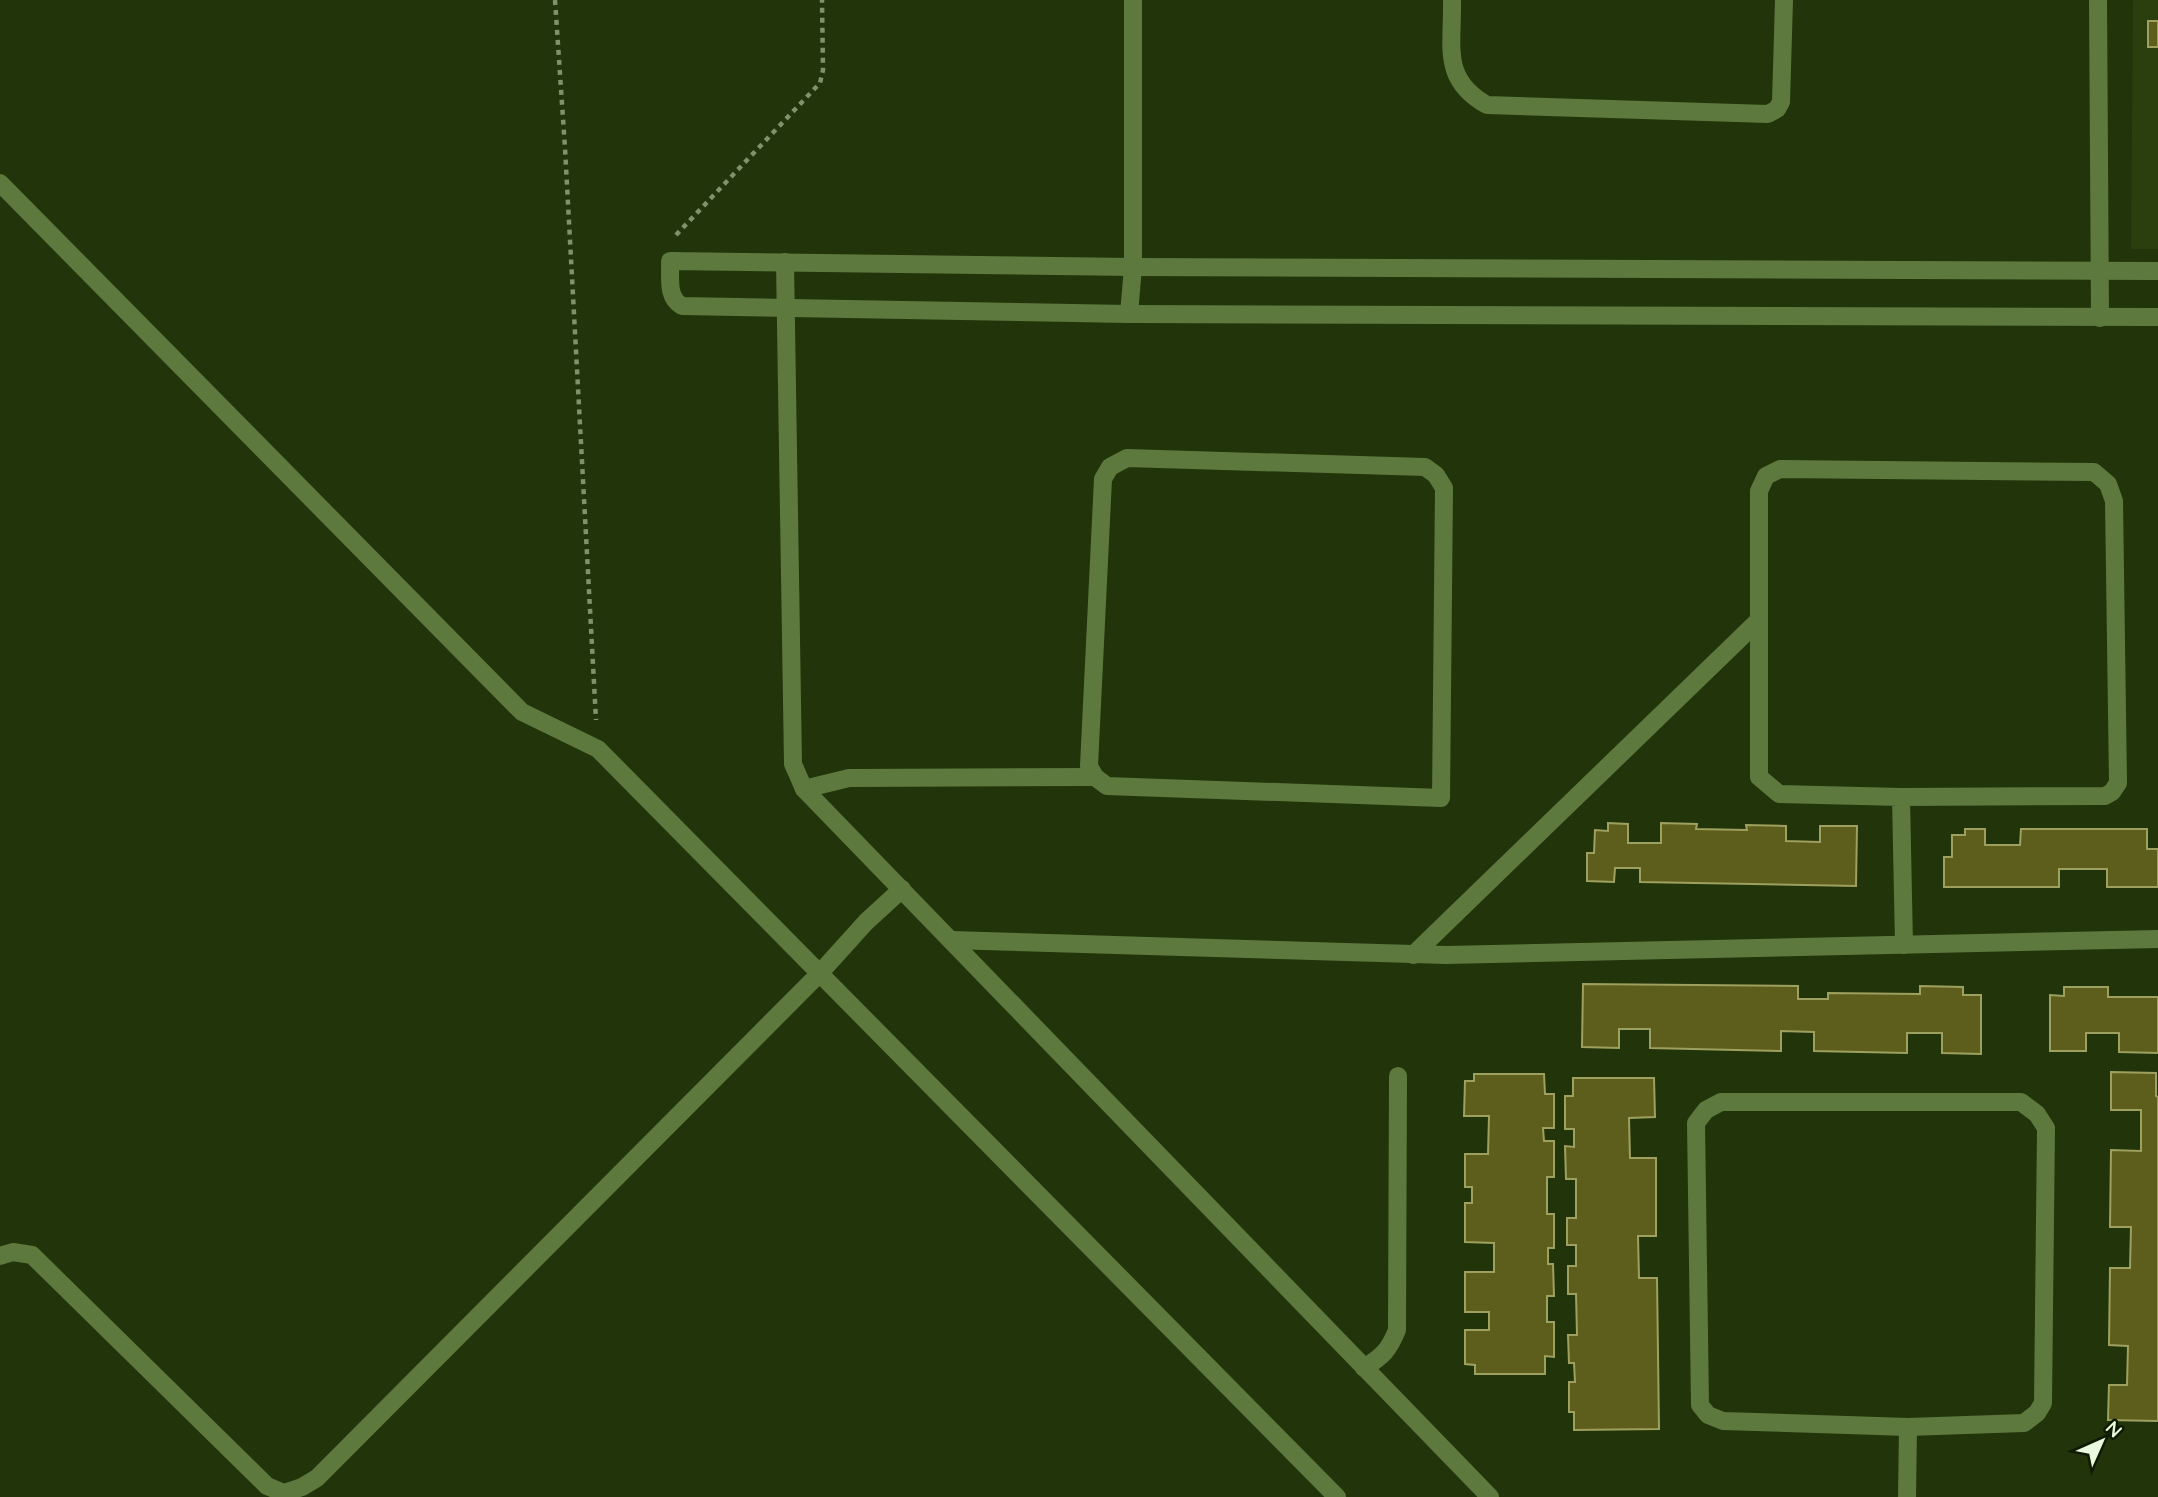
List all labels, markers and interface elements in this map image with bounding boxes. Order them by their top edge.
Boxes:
north arrow [2067,1406,2137,1476]
text: N [2101,1416,2127,1442]

